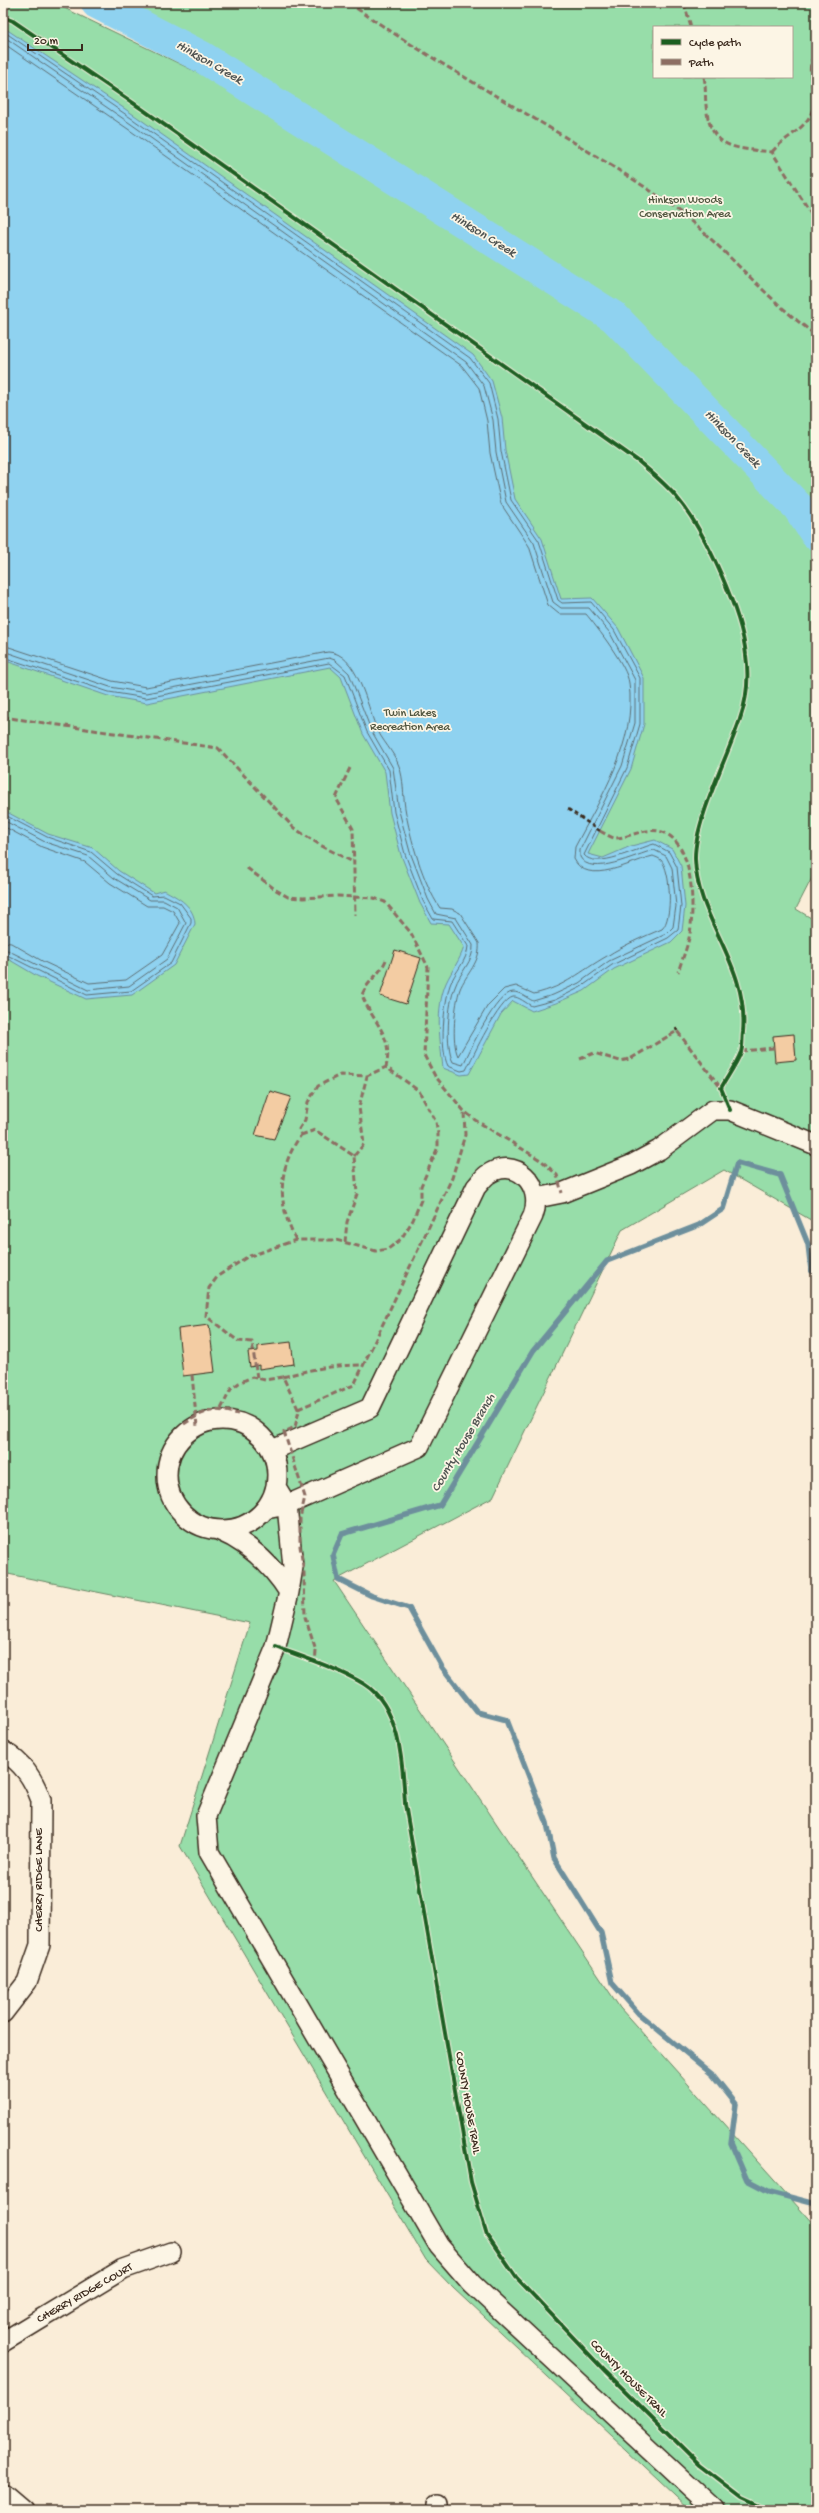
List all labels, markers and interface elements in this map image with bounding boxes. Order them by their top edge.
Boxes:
scale bar [28,26,82,52]
legend [653,26,793,78]
text: 20 m [34,35,59,49]
text: Cycle path [689,37,742,51]
water label: Hinkson Creek [173,38,246,89]
text: Path [688,57,714,71]
park label: Hinkson Woods Conservation Area [639,194,731,222]
water label: Hinkson Creek [448,209,519,262]
water label: Hinkson Creek [701,407,764,472]
park label: Twin Lakes Recreation Area [370,707,450,735]
water label: County House Branch [429,1390,500,1495]
street label: CHERRY RIDGE LANE [33,1828,47,1932]
street label: COUNTY HOUSE TRAIL [451,2051,483,2156]
street label: CHERRY RIDGE COURT [35,2260,137,2327]
street label: COUNTY HOUSE TRAIL [586,2337,670,2421]

